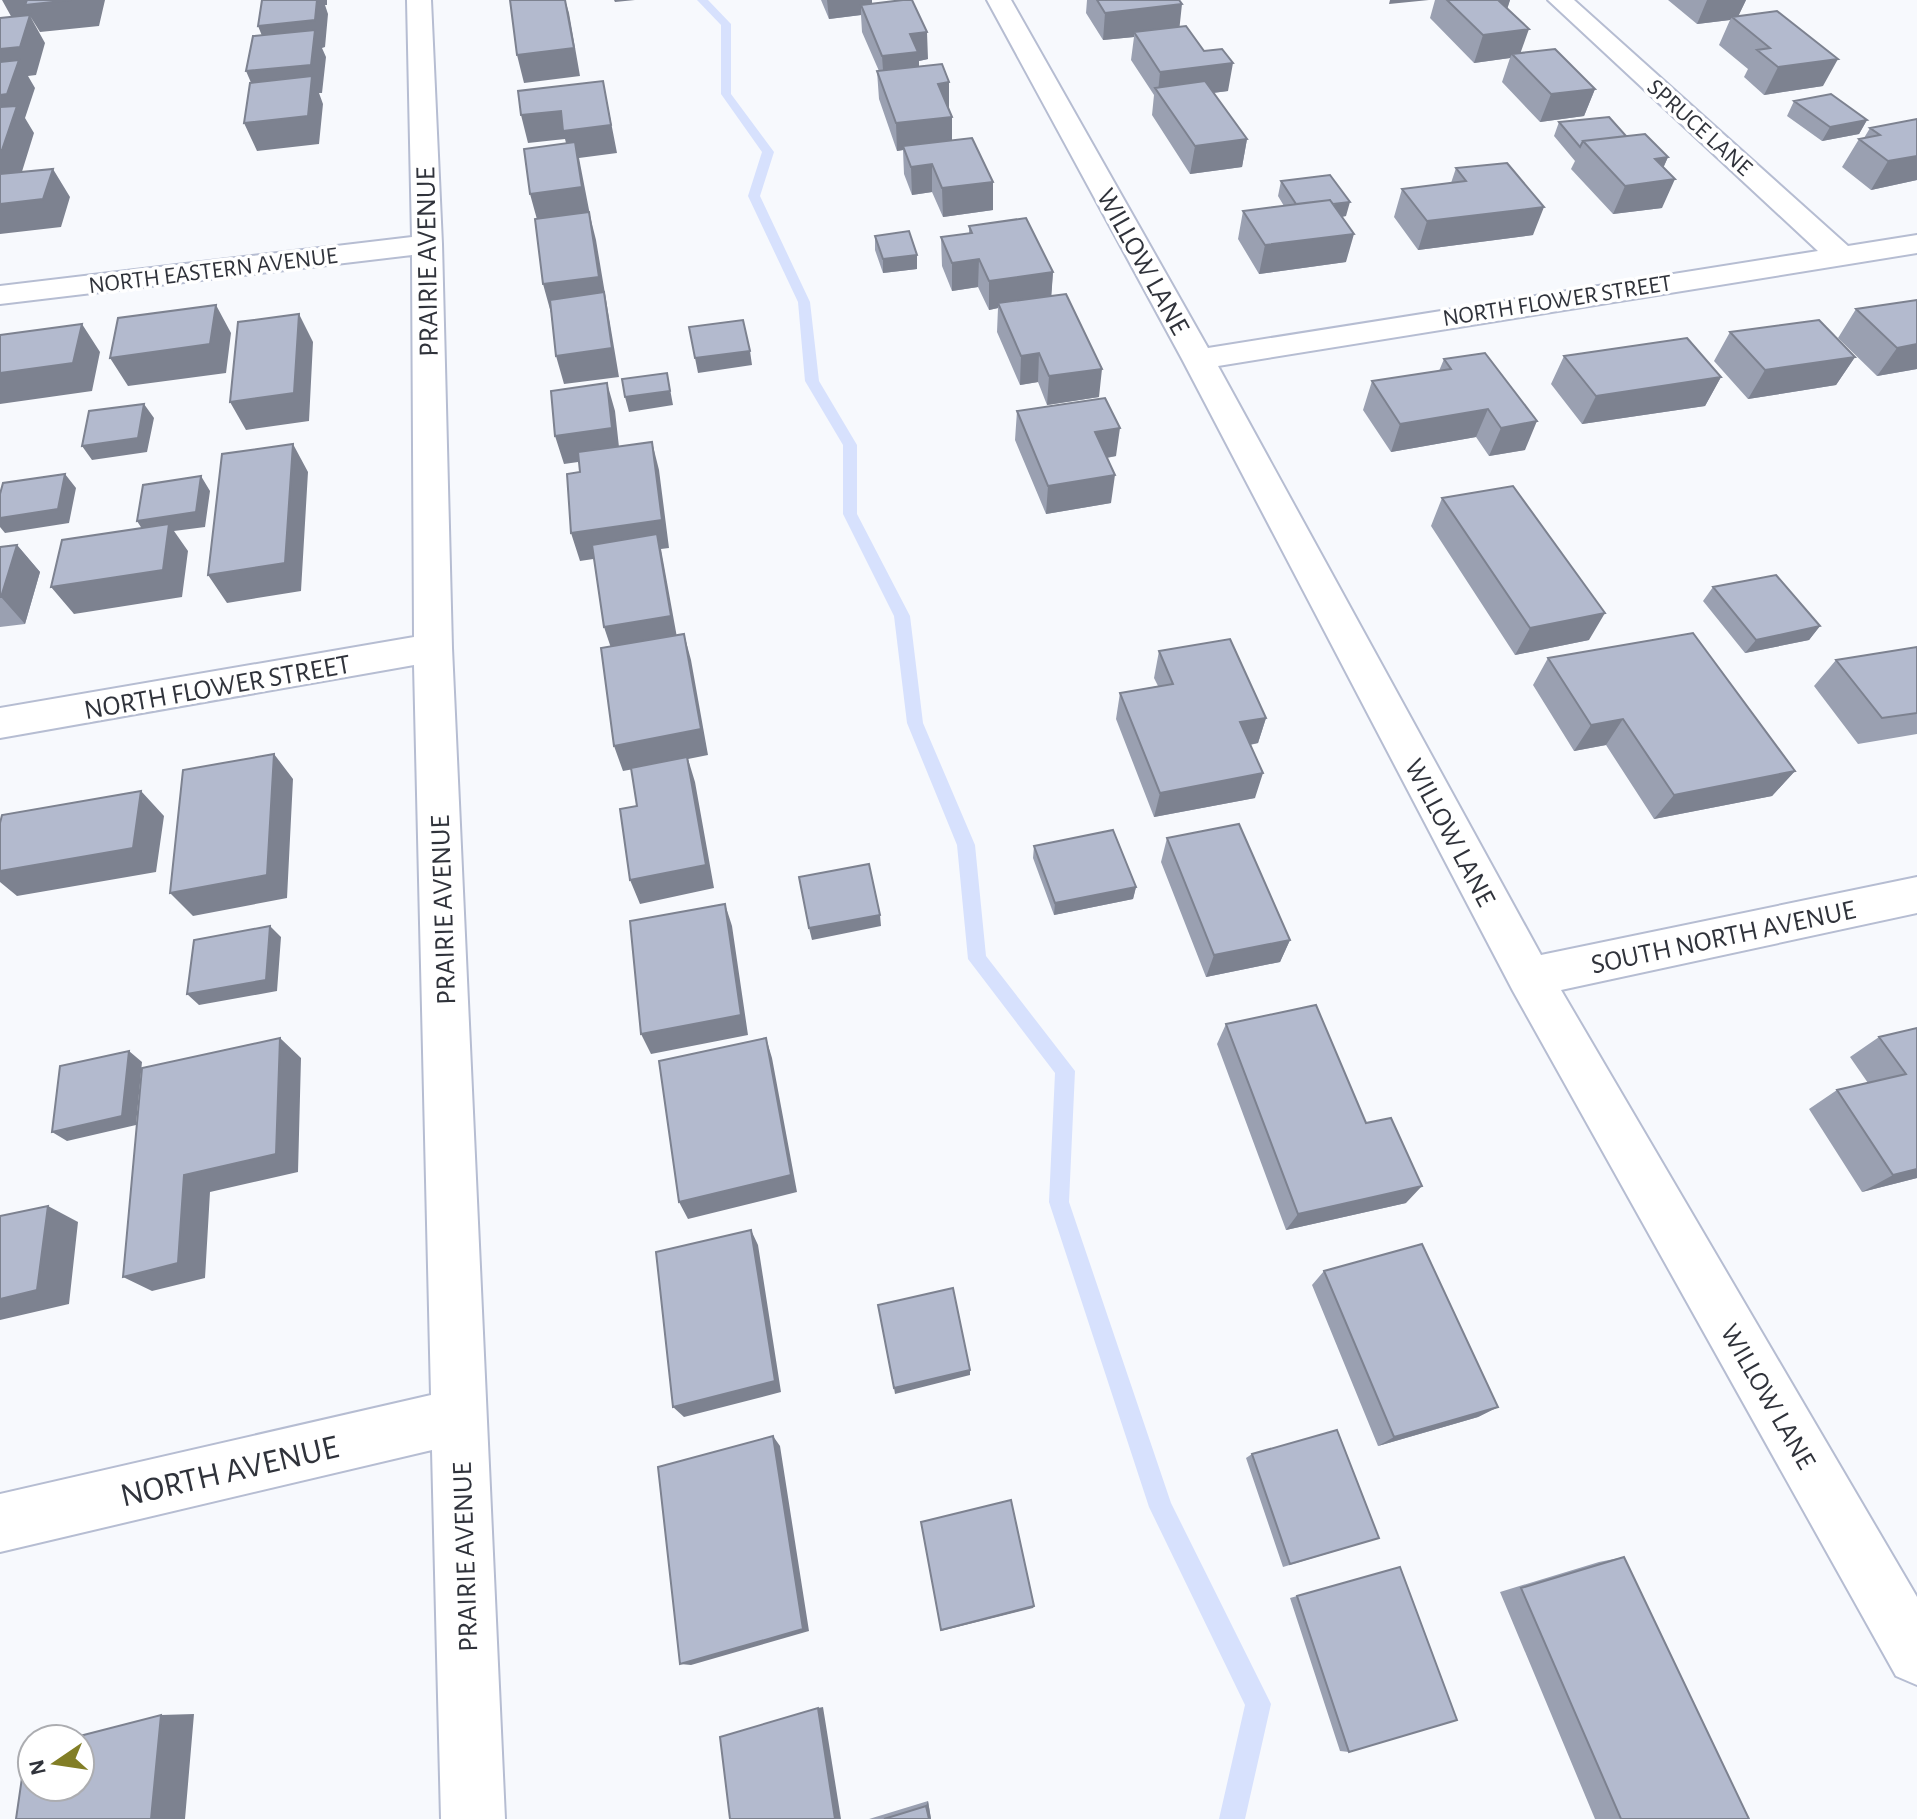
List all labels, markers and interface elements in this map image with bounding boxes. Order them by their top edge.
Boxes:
street label: SPRUCE LANE [1642,75,1757,181]
street label: PRAIRIE AVENUE [412,167,444,357]
street label: WILLOW LANE [1091,184,1194,340]
street label: NORTH EASTERN AVENUE [87,244,339,298]
street label: NORTH FLOWER STREET [1441,271,1674,331]
street label: NORTH FLOWER STREET [82,651,353,725]
street label: WILLOW LANE [1399,755,1500,911]
street label: PRAIRIE AVENUE [427,815,461,1005]
street label: SOUTH NORTH AVENUE [1589,896,1858,980]
street label: WILLOW LANE [1715,1320,1820,1474]
street label: NORTH AVENUE [117,1430,342,1514]
street label: PRAIRIE AVENUE [449,1462,483,1652]
north arrow [16,1723,96,1803]
text: N [25,1757,50,1777]

